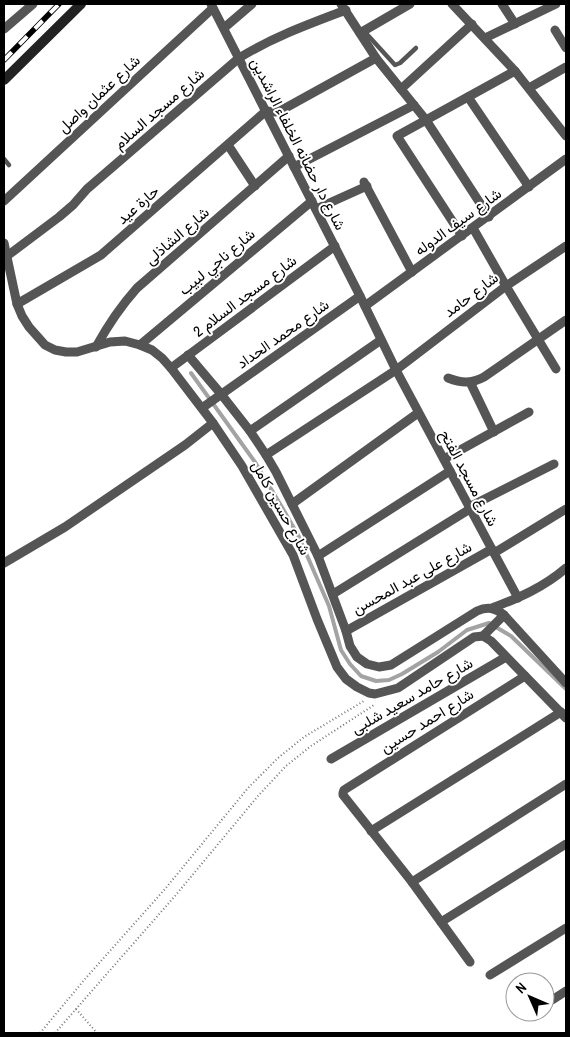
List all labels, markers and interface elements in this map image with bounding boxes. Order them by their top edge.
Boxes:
street label: شارع عثمان واصل [53,50,145,138]
street label: شارع دار حضانه الخلفاء الراشدين [245,54,351,234]
street label: شارع مسجد السلام [109,63,209,155]
street label: حارة عيد [112,180,163,229]
street label: شارع سيف الدوله [410,183,506,261]
street label: شارع الشاذلى [140,202,214,270]
street label: شارع ناجي لبيب [174,223,261,302]
street label: شارع مسجد السلام 2 [189,250,301,342]
street label: شارع حامد [439,267,503,323]
street label: شارع محمد الحداد [232,294,334,374]
street label: شارع مسجد الفتح [434,426,504,530]
street label: شارع حسين كامل [246,457,316,559]
street label: شارع على عبد المحسن [348,536,476,620]
street label: شارع حامد سعيد شلبى [347,652,477,740]
street label: شارع احمد حسين [376,683,478,759]
north arrow [505,972,555,1022]
text: N [512,979,530,997]

